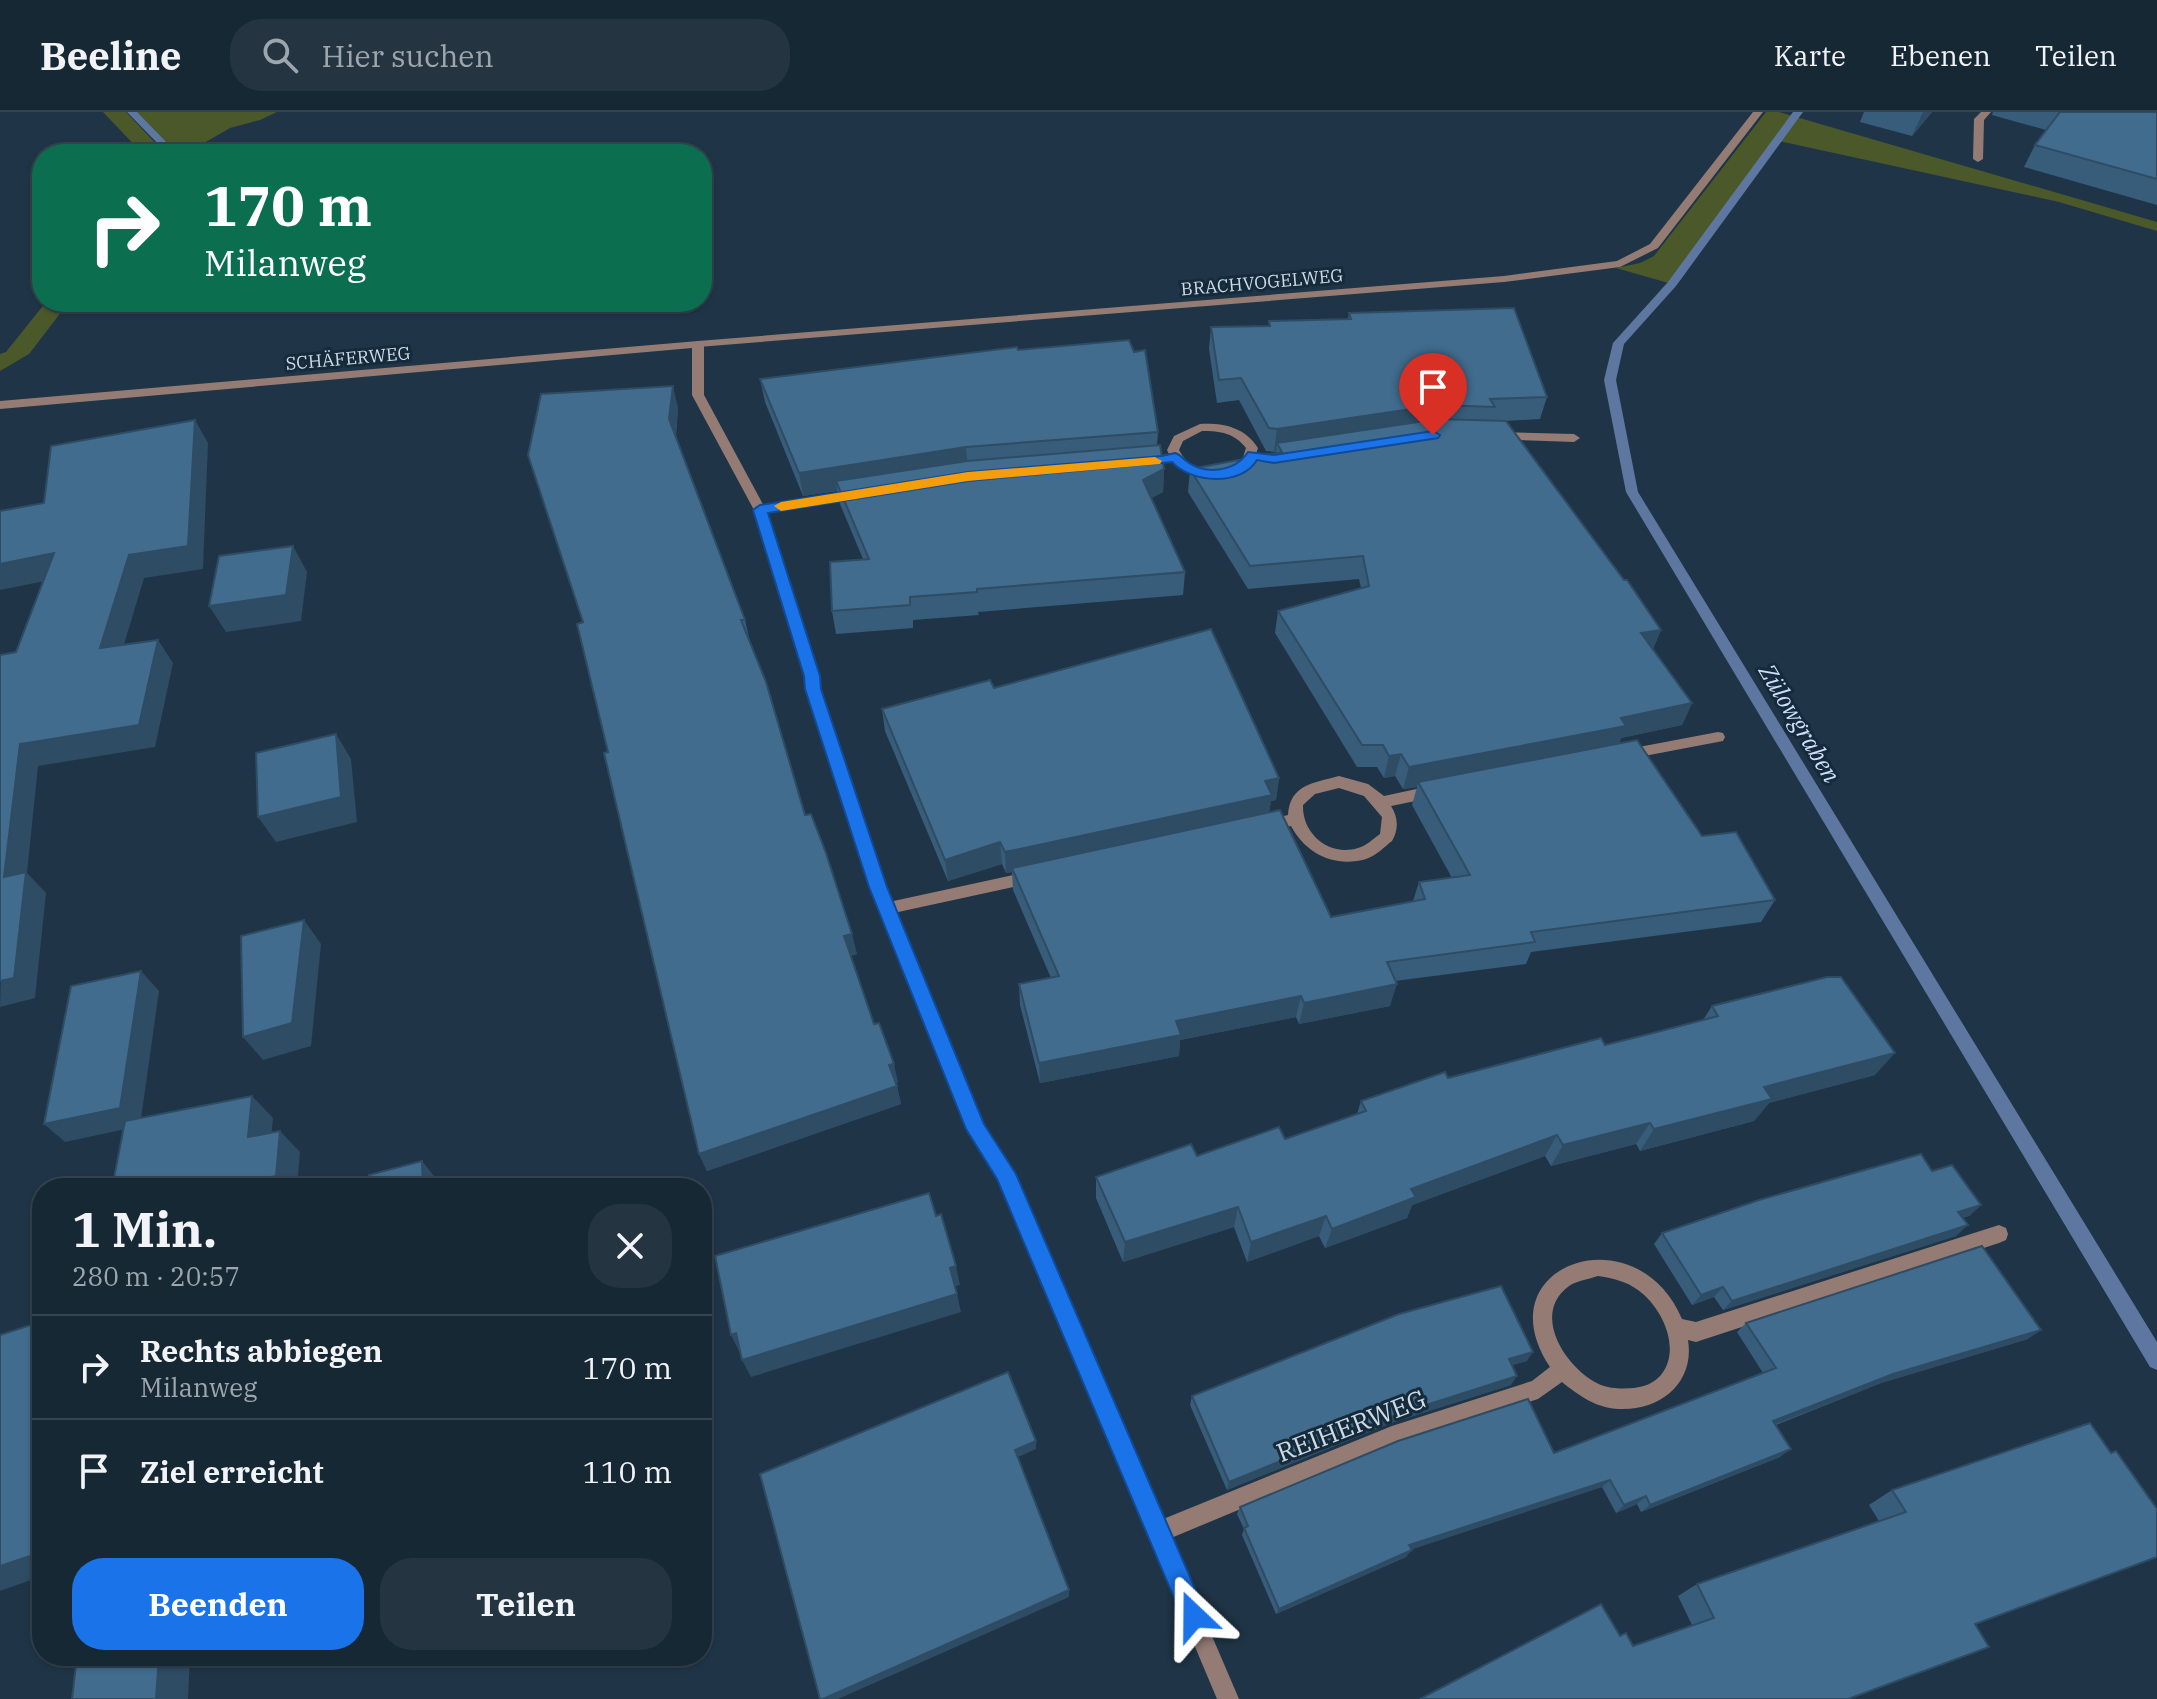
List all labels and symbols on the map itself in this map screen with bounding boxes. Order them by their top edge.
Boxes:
street label: BRACHVOGELWEG [1180,263,1344,301]
street label: SCHÄFERWEG [285,341,411,375]
pin [1399,353,1467,435]
water label: Zülowgraben [1751,657,1848,789]
street label: REIHERWEG [1271,1381,1431,1469]
position arrow [1152,1574,1236,1658]

